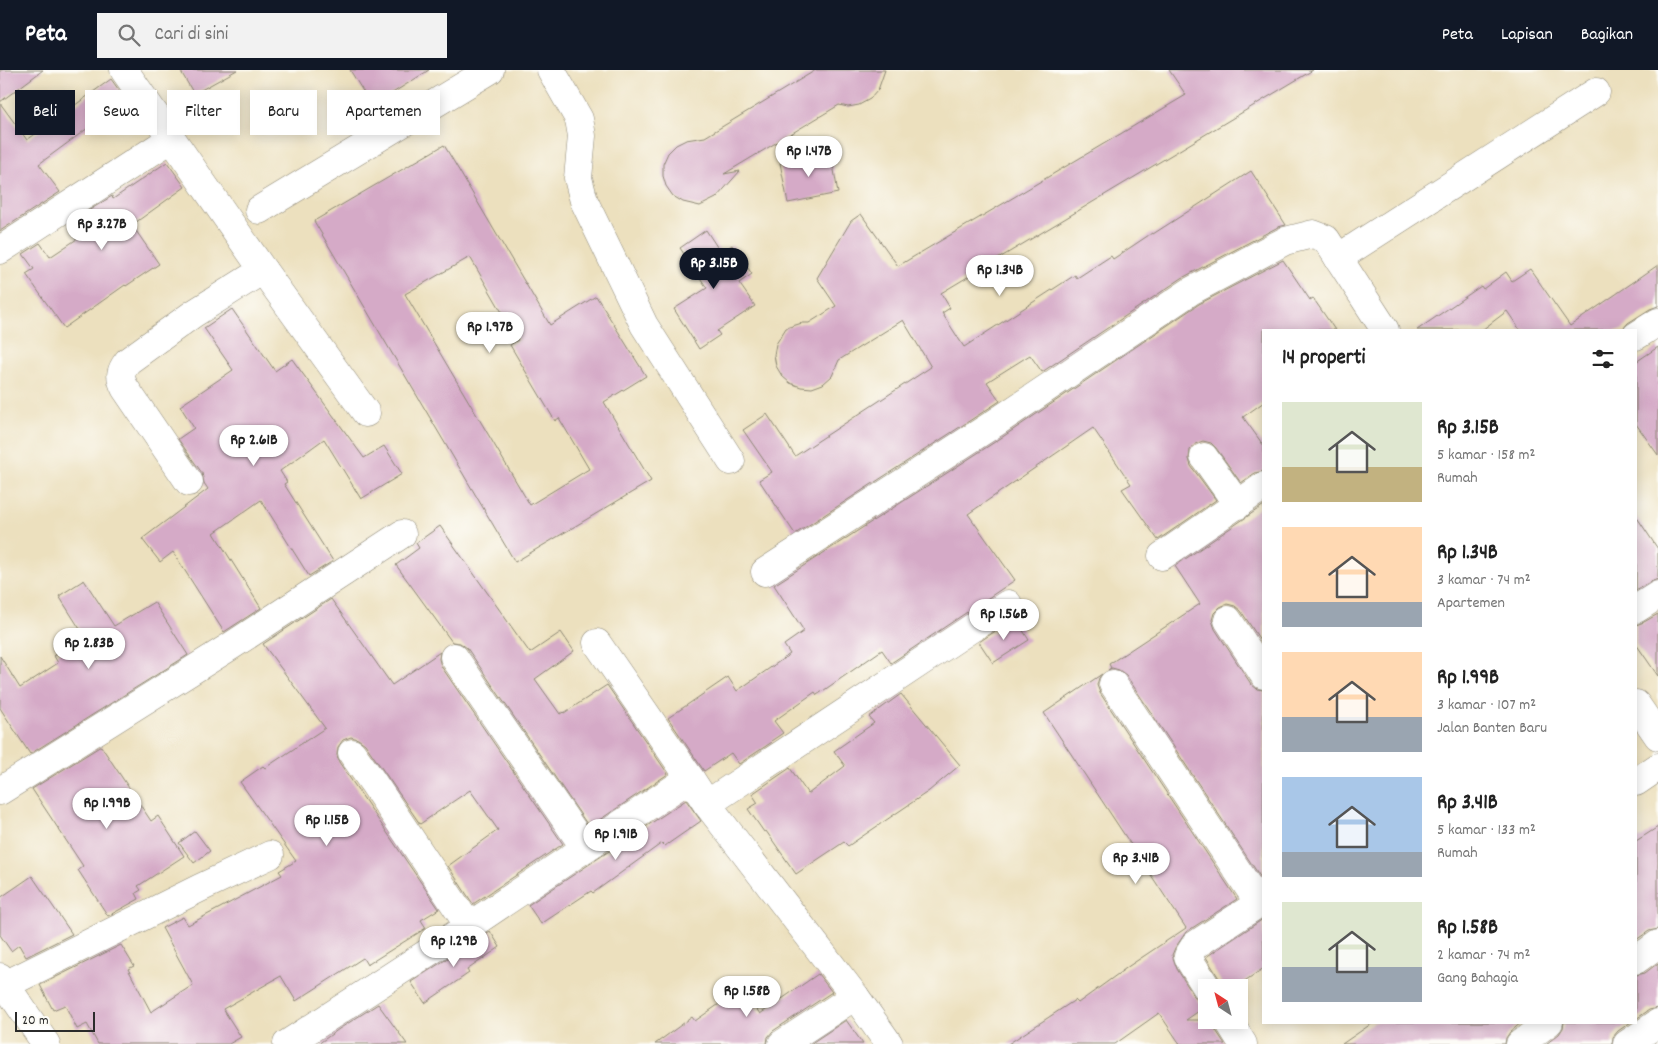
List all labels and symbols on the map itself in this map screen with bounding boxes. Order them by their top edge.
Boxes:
pin: Rp 1.47B [757,136,861,178]
pin: Rp 3.27B [50,208,154,251]
pin: Rp 3.15B [662,248,766,290]
pin: Rp 1.34B [948,254,1052,297]
pin: Rp 1.97B [438,312,542,354]
pin: Rp 2.61B [202,424,306,467]
pin: Rp 1.56B [952,598,1056,641]
pin: Rp 2.83B [37,628,141,670]
pin: Rp 1.99B [55,788,159,830]
pin: Rp 1.15B [275,804,379,847]
pin: Rp 1.91B [564,818,668,861]
pin: Rp 3.41B [1084,842,1188,885]
pin: Rp 1.29B [402,926,506,968]
pin: Rp 1.58B [695,976,799,1018]
north arrow [1198,979,1248,1029]
scale bar [15,1009,95,1032]

